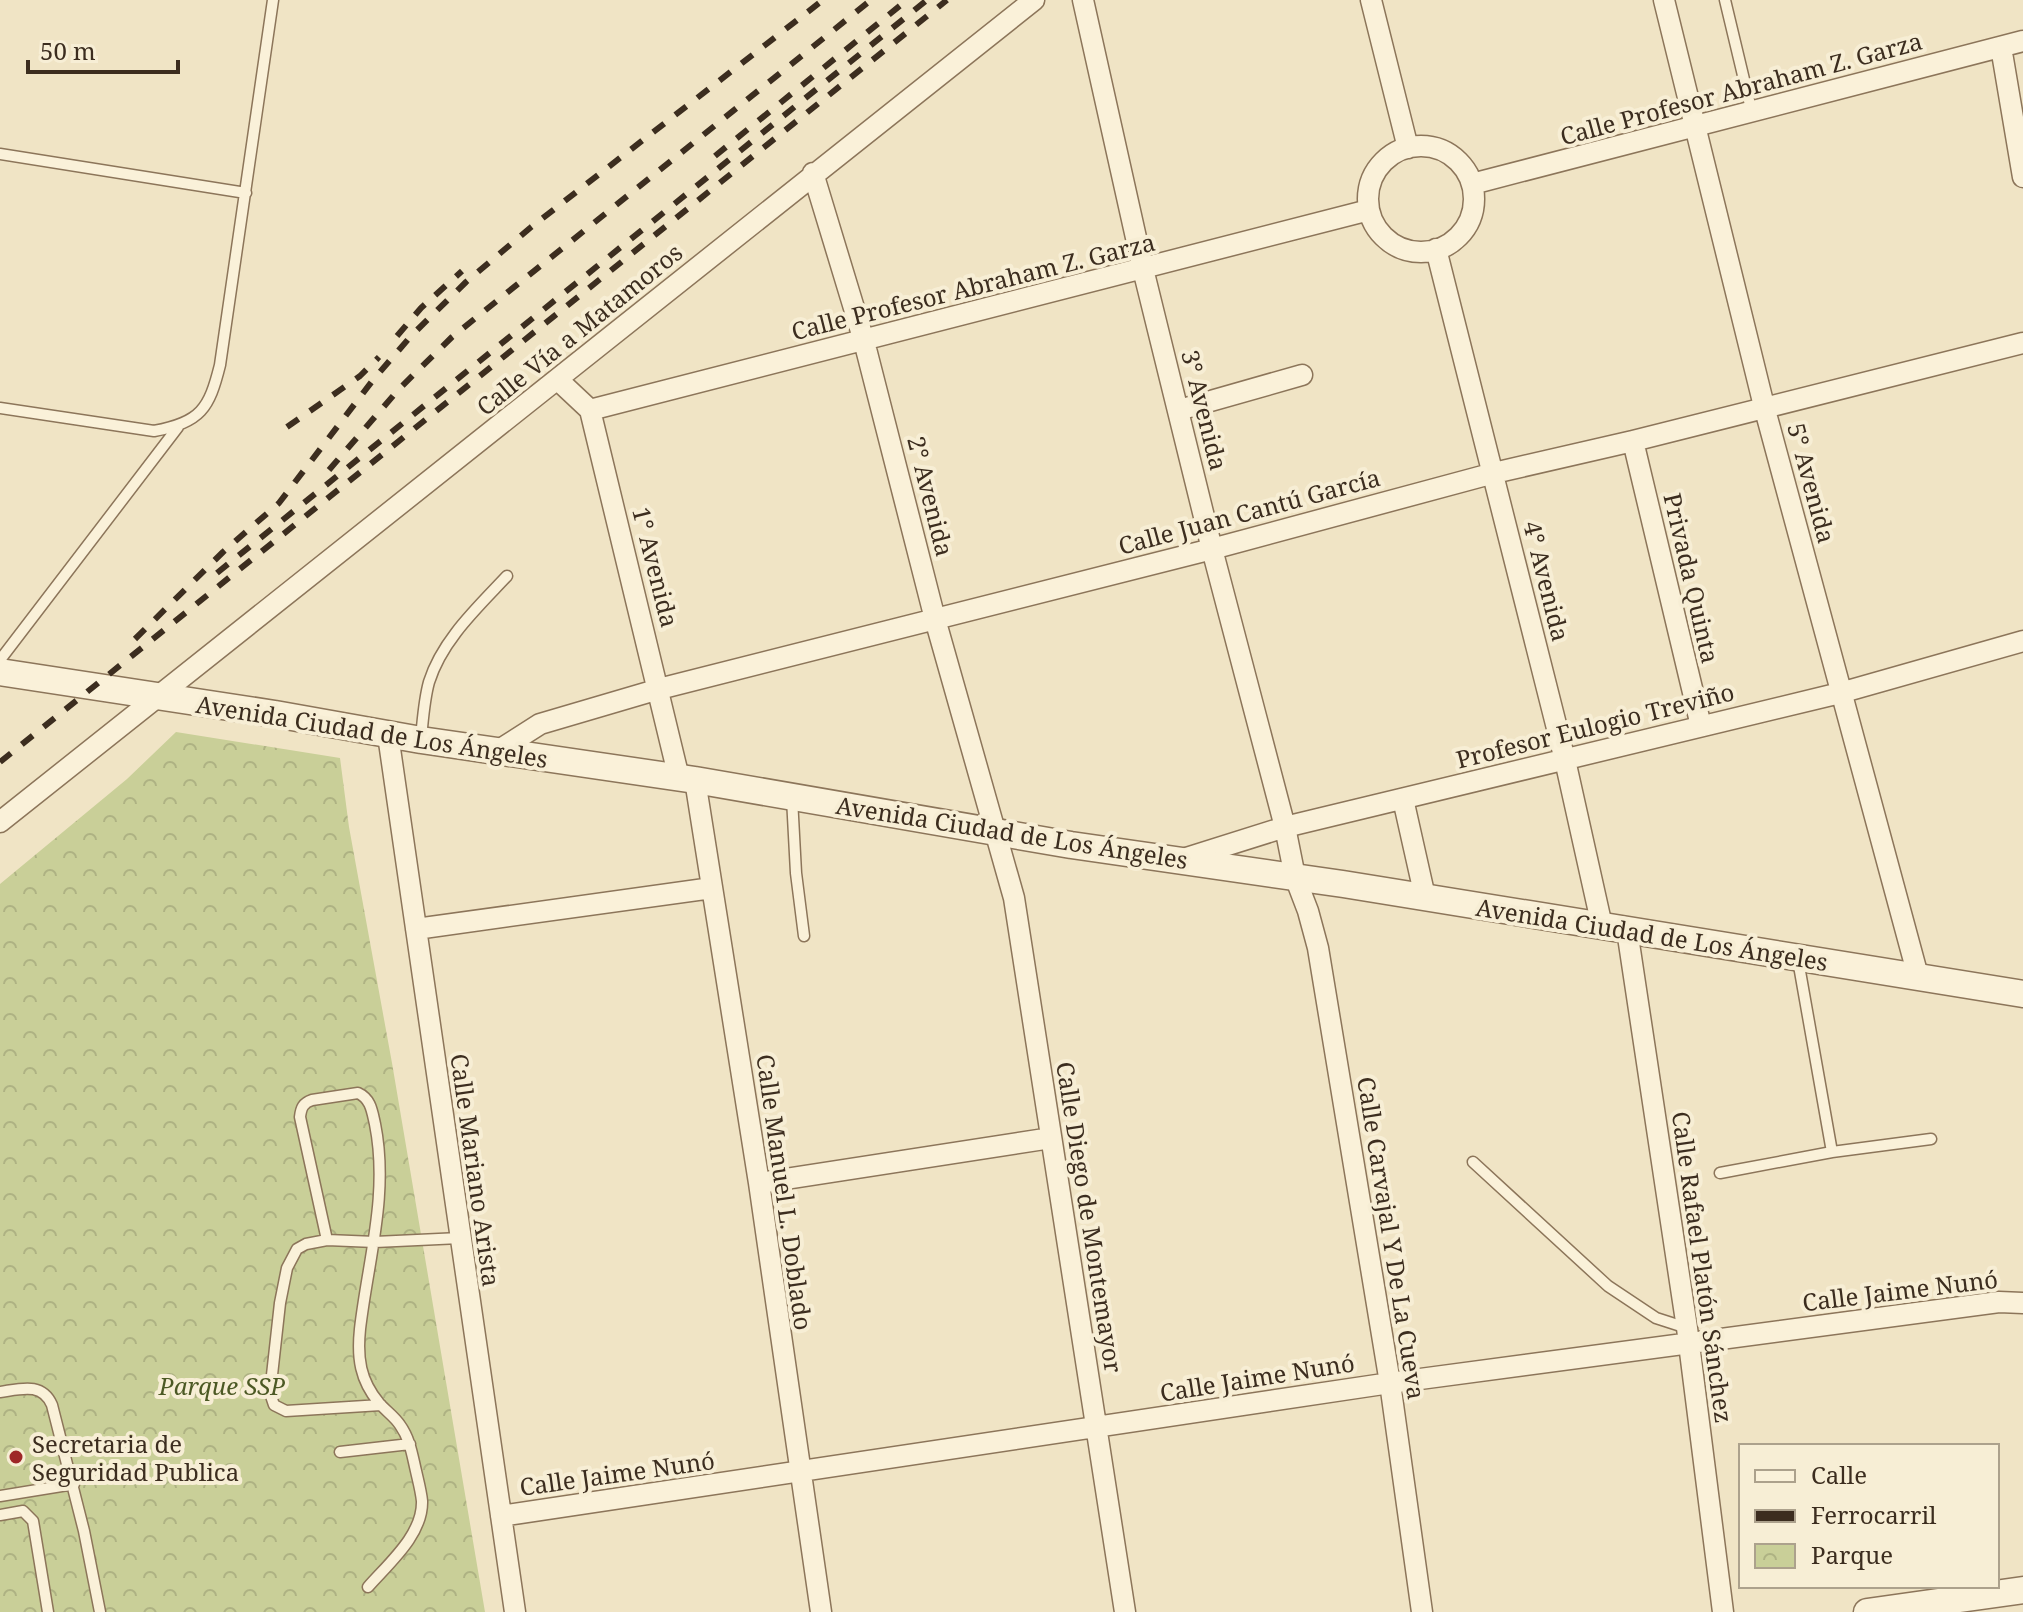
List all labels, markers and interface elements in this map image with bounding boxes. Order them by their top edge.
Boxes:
scale bar [28,24,178,74]
street label: Calle Profesor Abraham Z. Garza [1556,24,1926,152]
text: 50 m [40,34,96,67]
street label: Calle Profesor Abraham Z. Garza [788,225,1158,347]
street label: Calle Vía a Matamoros [469,236,689,422]
street label: 3° Avenida [1174,346,1236,474]
street label: 5° Avenida [1780,419,1844,547]
street label: 2° Avenida [900,432,962,560]
street label: Calle Juan Cantú García [1114,460,1384,562]
street label: Privada Quinta [1656,490,1728,666]
street label: 1° Avenida [625,503,687,631]
street label: 4° Avenida [1516,517,1578,645]
street label: Profesor Eulogio Treviño [1453,674,1737,776]
street label: Avenida Ciudad de Los Ángeles [194,687,550,775]
street label: Avenida Ciudad de Los Ángeles [834,788,1190,876]
street label: Avenida Ciudad de Los Ángeles [1474,890,1830,978]
street label: Calle Mariano Arista [443,1051,509,1289]
street label: Calle Manuel L. Doblado [749,1052,821,1332]
street label: Calle Diego de Montemayor [1049,1059,1131,1375]
street label: Calle Carvajal Y De La Cueva [1350,1074,1434,1402]
street label: Calle Rafael Platón Sánchez [1665,1109,1741,1425]
street label: Calle Jaime Nunó [1800,1262,2000,1318]
street label: Calle Jaime Nunó [1157,1345,1357,1409]
park label: Parque SSP [158,1369,285,1402]
place label: Secretaria de Seguridad Publica [32,1427,239,1488]
street label: Calle Jaime Nunó [517,1443,717,1503]
legend [1739,1444,1999,1588]
marker: Secretaria de Seguridad Publica [7,1448,25,1466]
text: Calle [1811,1458,1867,1491]
text: Ferrocarril [1811,1498,1937,1531]
text: Parque [1811,1538,1893,1571]

